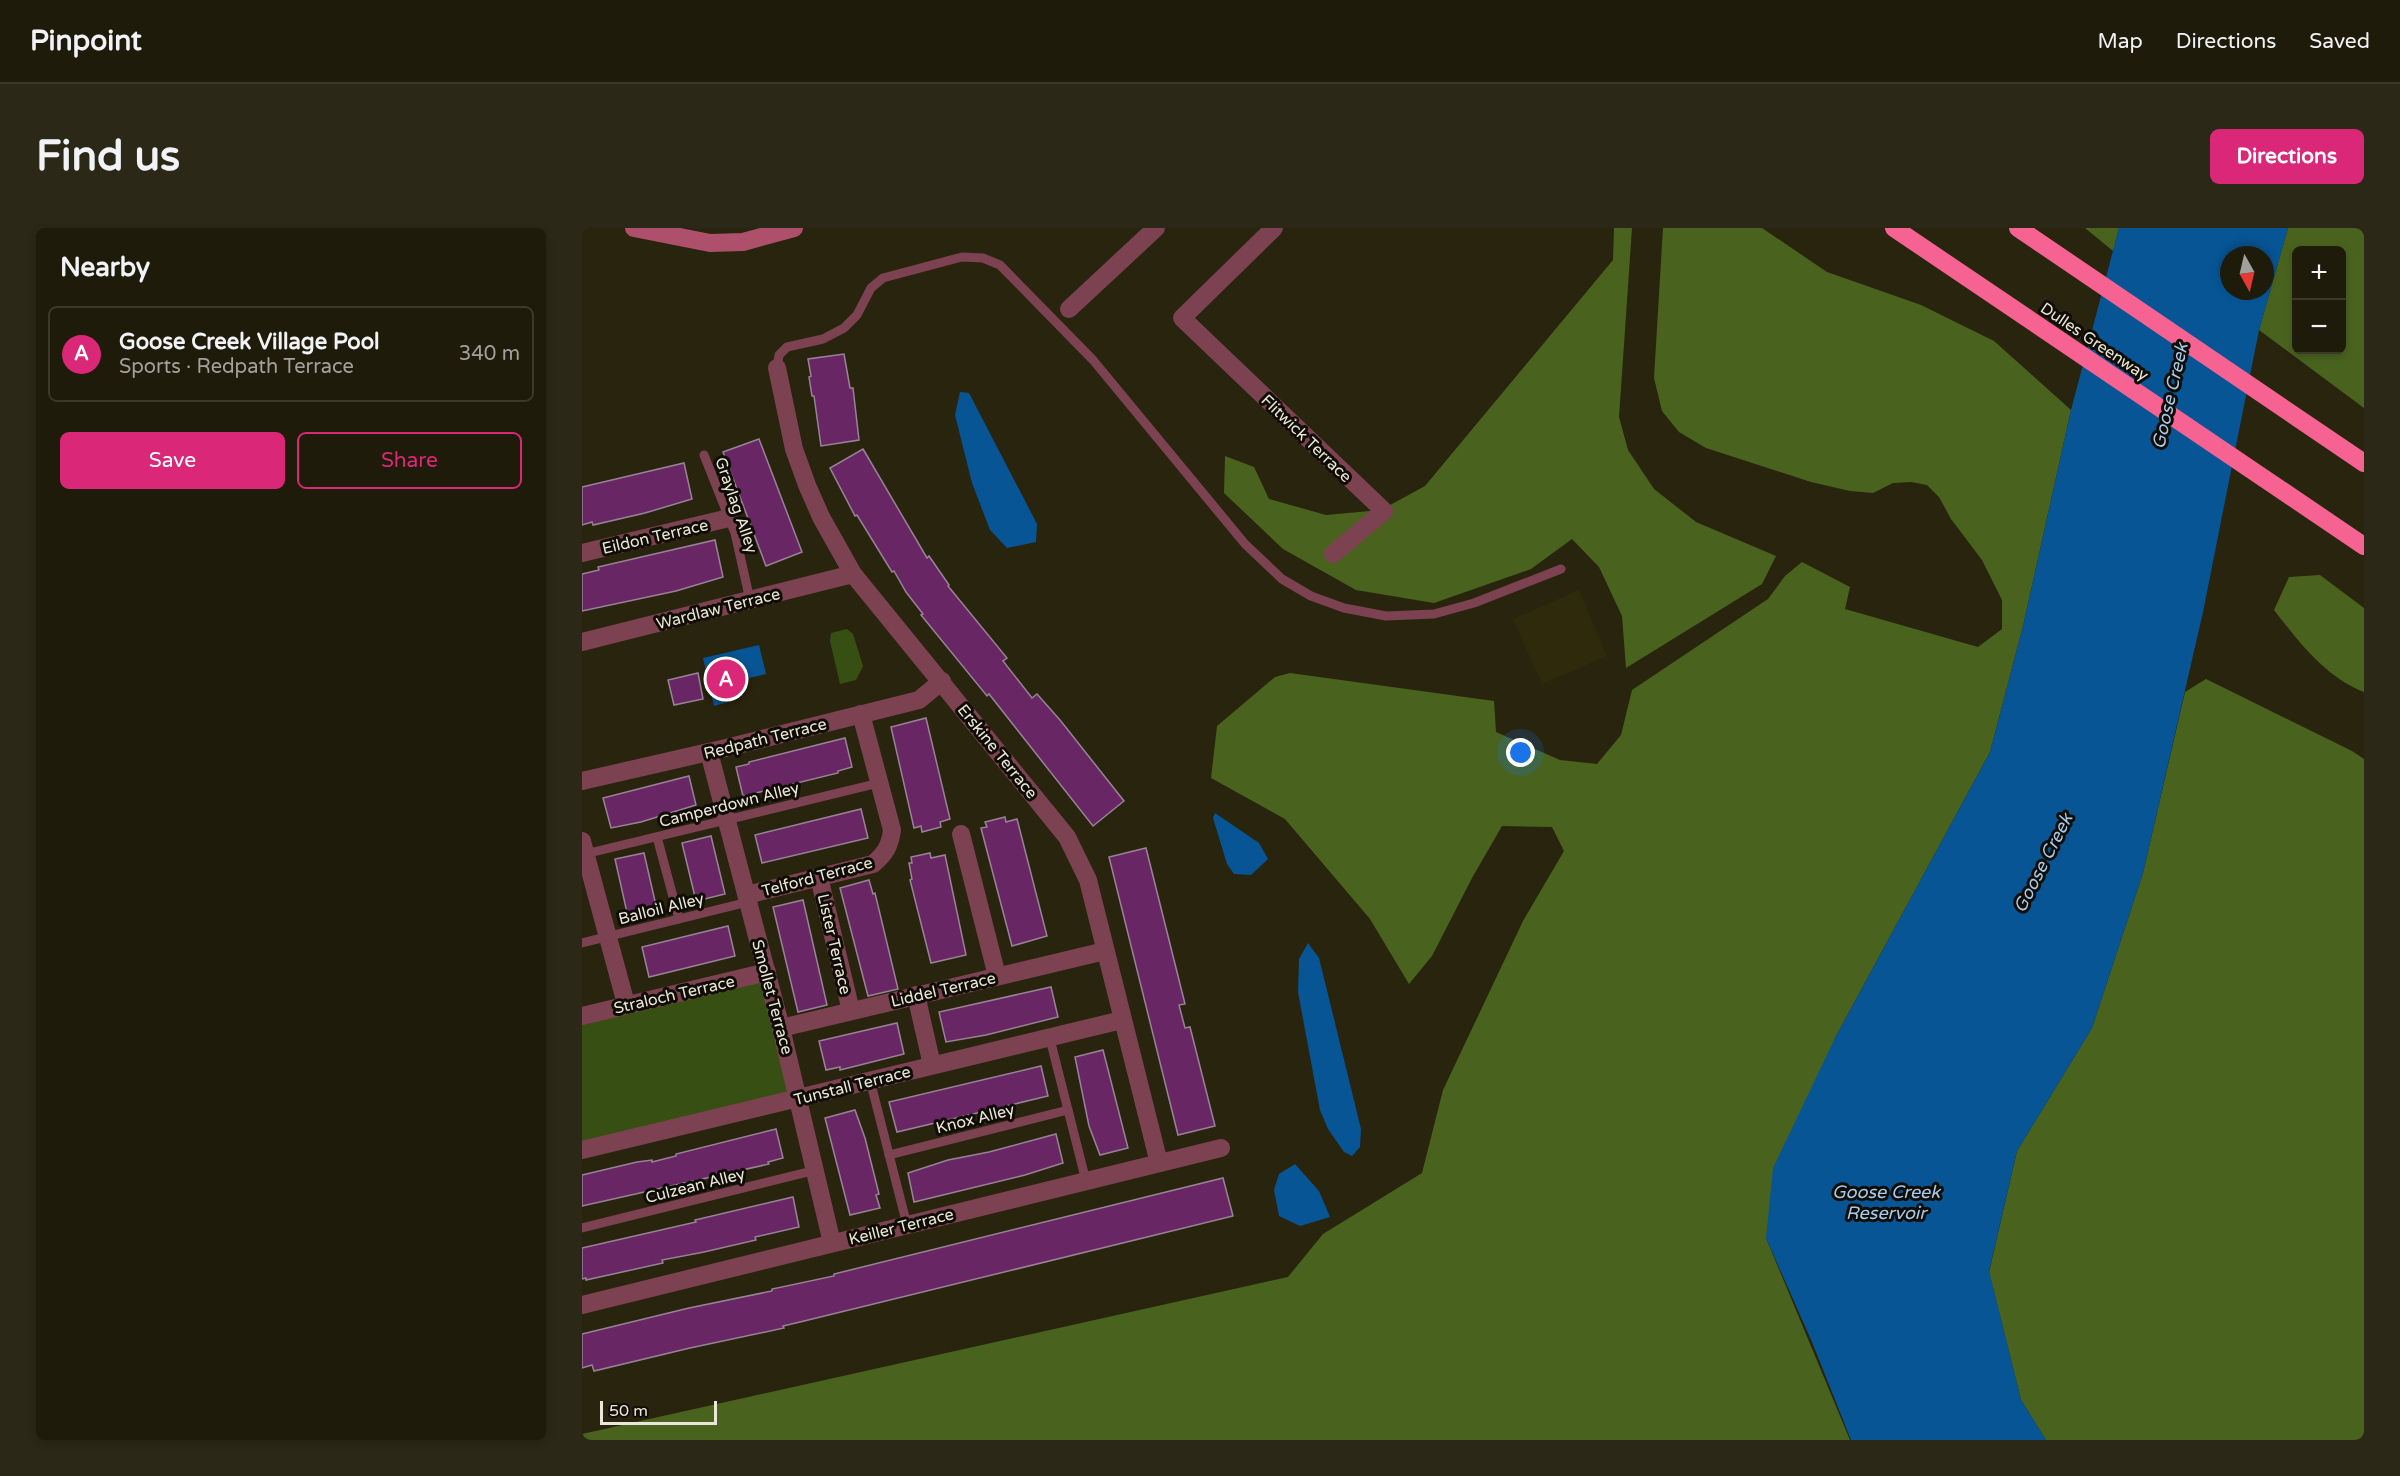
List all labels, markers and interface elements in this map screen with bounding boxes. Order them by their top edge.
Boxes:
text: Pinpoint [30,24,142,58]
text: Map [2097,29,2143,54]
text: Directions [2176,29,2276,54]
text: Saved [2309,29,2370,54]
button: Directions [2210,129,2364,184]
text: Find us [36,131,180,182]
north arrow [2220,246,2274,300]
map controls [2292,246,2346,354]
button: + [2292,246,2346,300]
text: Nearby [60,252,150,283]
street label: Dulles Greenway [2037,298,2153,386]
button: − [2292,300,2346,354]
text: Goose Creek Village Pool [119,329,380,355]
water label: Goose Creek [2147,340,2193,451]
text: A [74,342,89,366]
text: 340 m [459,342,520,366]
text: Sports · Redpath Terrace [119,355,354,379]
street label: Flitwick Terrace [1257,390,1356,487]
button: Save [60,432,285,489]
button: Share [297,432,522,489]
street label: Graylag Alley [710,455,762,556]
street label: Eildon Terrace [600,515,710,559]
street label: Wardlaw Terrace [654,584,782,634]
pin: A [706,656,746,702]
street label: Erskine Terrace [953,700,1042,803]
street label: Redpath Terrace [702,714,829,764]
your location [1506,738,1535,767]
street label: Camperdown Alley [657,778,802,832]
water label: Goose Creek [2009,809,2078,916]
street label: Telford Terrace [760,853,875,901]
street label: Balloil Alley [616,889,706,929]
street label: Lister Terrace [813,892,855,997]
street label: Smollet Terrace [747,938,797,1057]
street label: Liddel Terrace [889,968,998,1012]
street label: Straloch Terrace [612,971,737,1019]
street label: Tunstall Terrace [792,1062,913,1110]
street label: Knox Alley [934,1099,1017,1138]
street label: Culzean Alley [643,1164,748,1208]
water label: Goose Creek Reservoir [1832,1181,1941,1224]
street label: Keiller Terrace [847,1204,956,1250]
scale bar [600,1398,717,1426]
text: 50 m [609,1401,648,1421]

